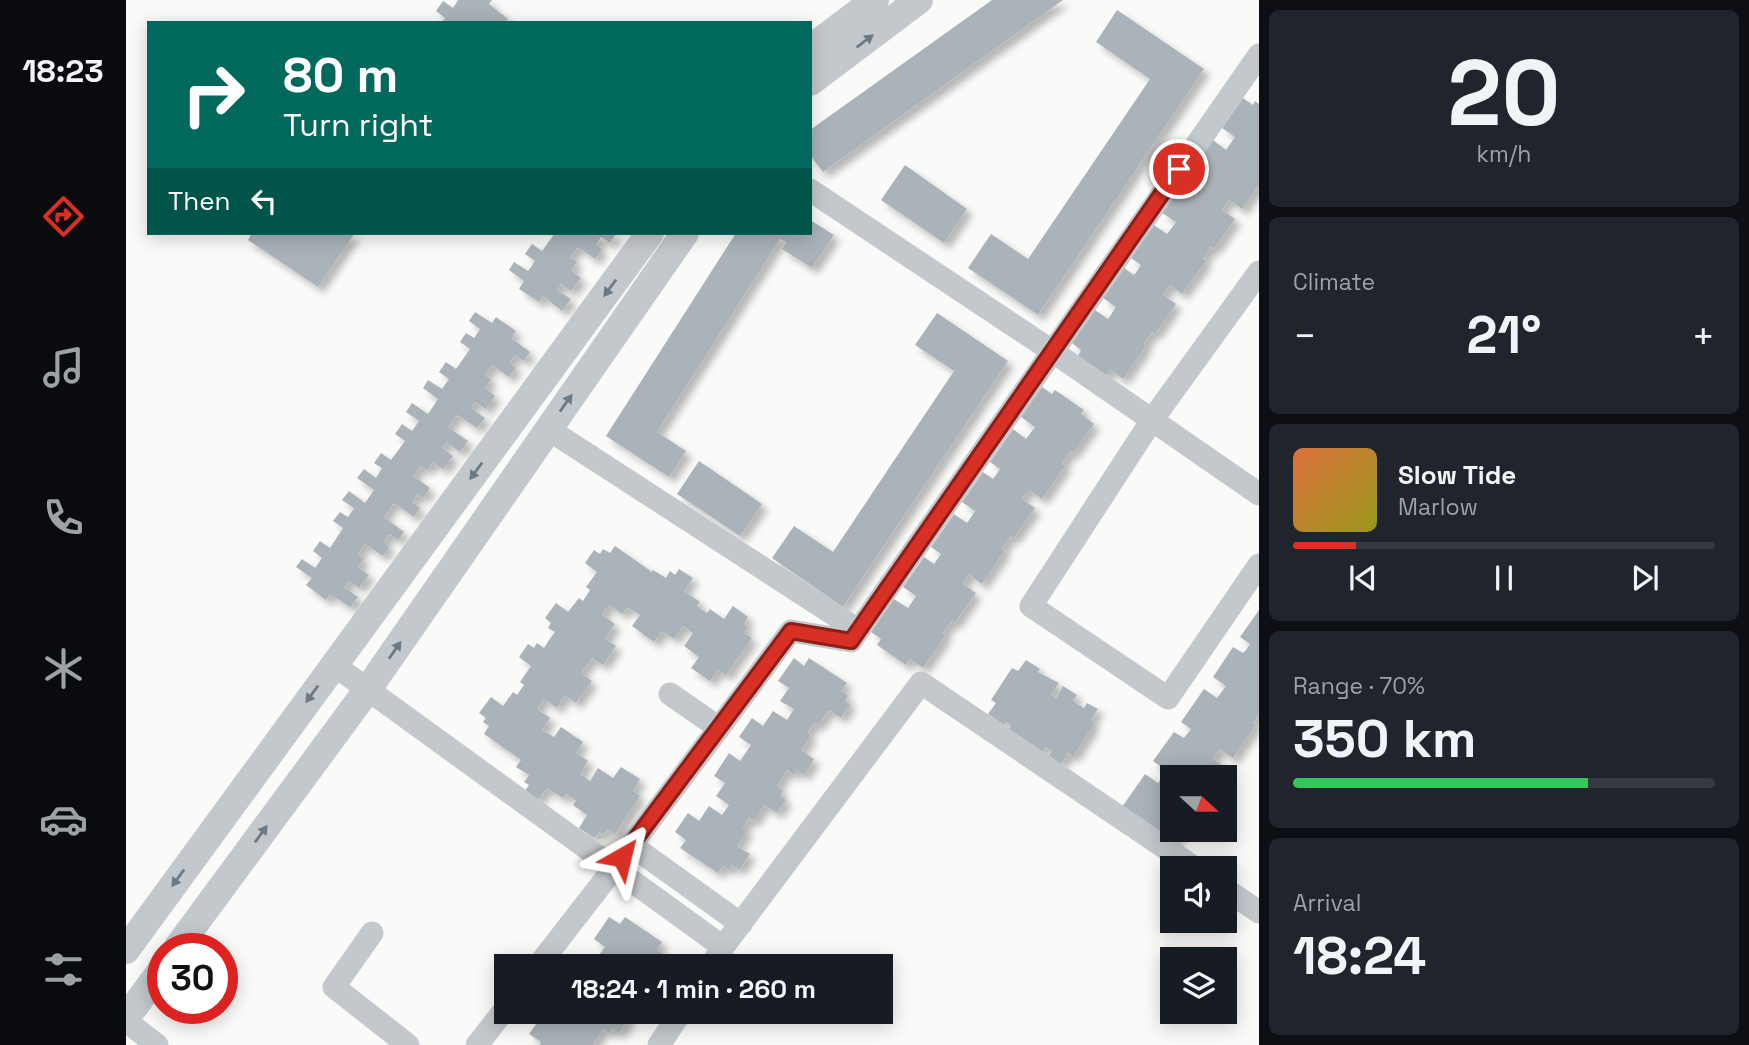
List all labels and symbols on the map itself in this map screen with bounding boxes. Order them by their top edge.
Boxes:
one-way arrow [856,34,874,48]
pin [1149,139,1209,199]
one-way arrow [603,279,617,297]
one-way arrow [559,394,573,412]
one-way arrow [469,462,483,480]
one-way arrow [388,641,402,659]
one-way arrow [305,685,320,703]
north arrow [1160,765,1237,842]
position arrow [585,820,659,894]
one-way arrow [254,825,268,843]
one-way arrow [171,869,185,887]
speed limit sign: 30 [147,933,238,1024]

